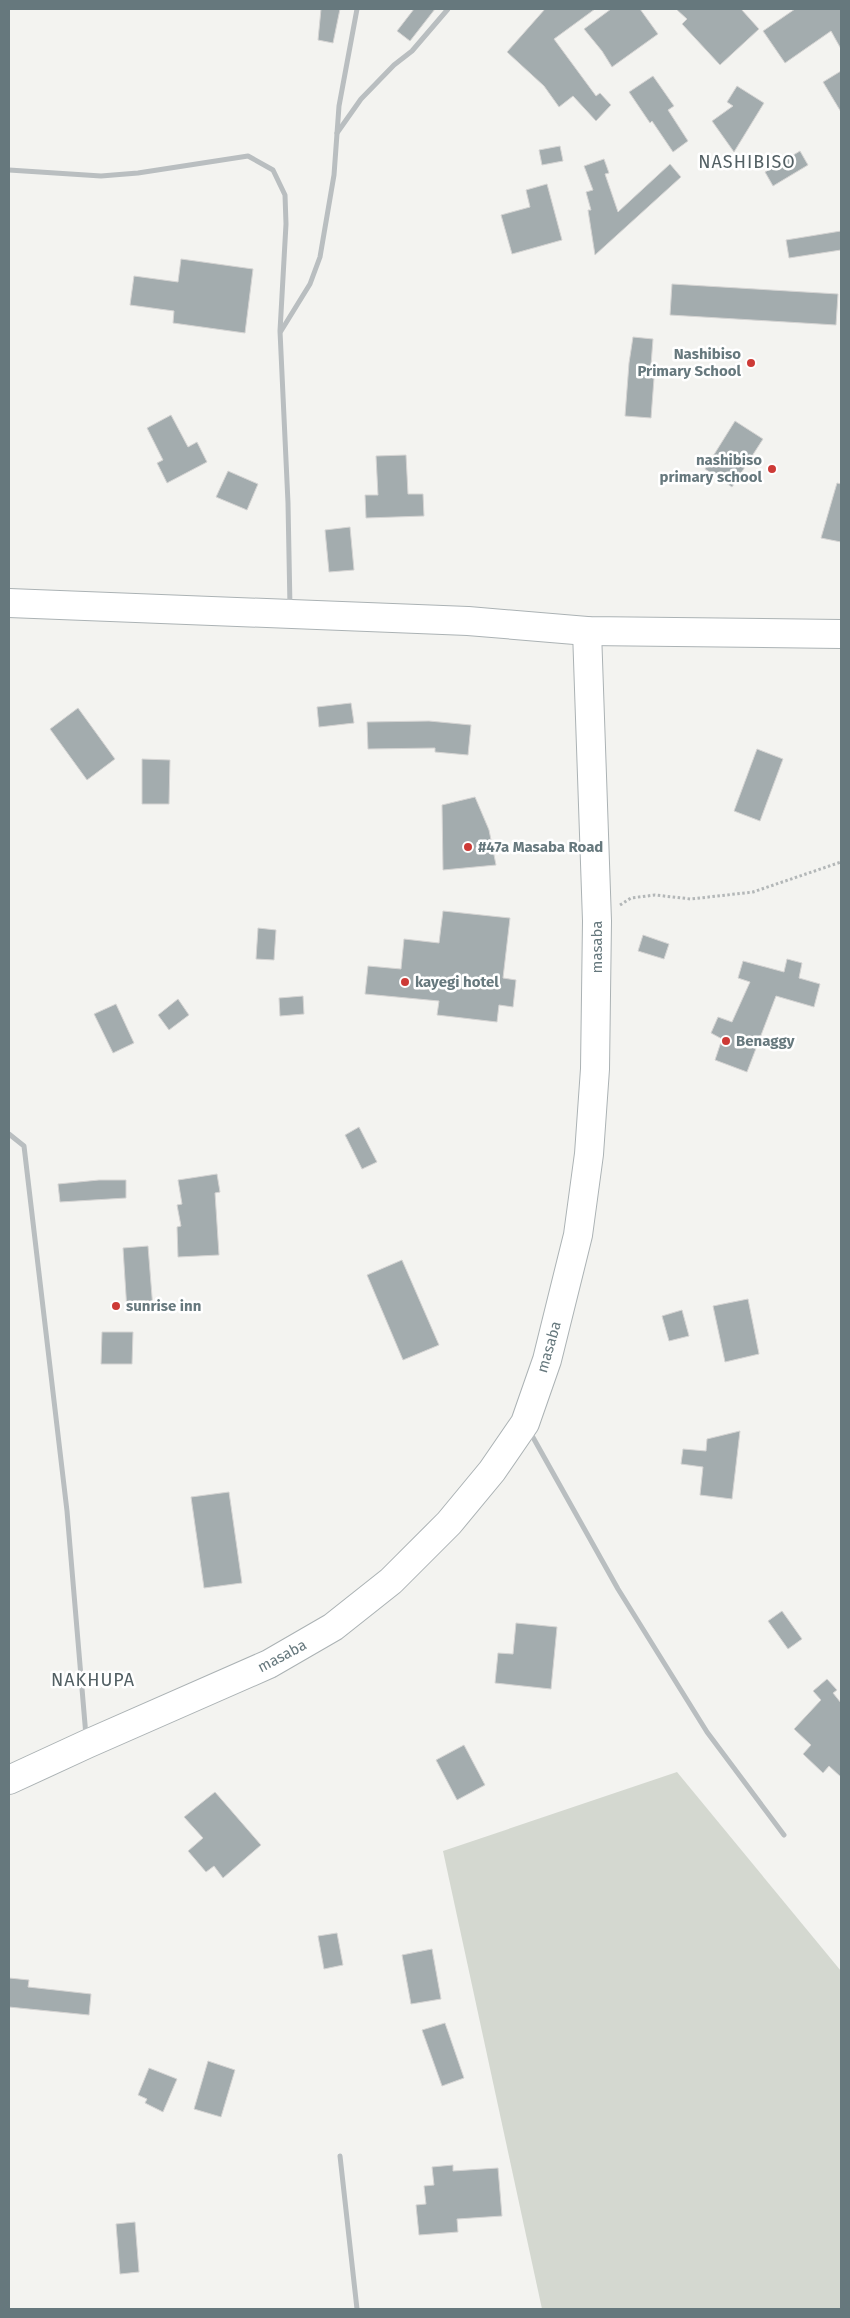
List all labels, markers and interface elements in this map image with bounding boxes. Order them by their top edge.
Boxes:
district label: NASHIBISO [698,151,796,173]
place label: Nashibiso Primary School [637,345,742,380]
marker: Nashibiso Primary School [745,357,757,369]
place label: nashibiso primary school [660,451,763,486]
marker: nashibiso primary school [766,463,778,475]
place label: #47a Masaba Road [478,838,603,856]
marker: #47a Masaba Road [462,841,474,853]
street label: masaba [588,921,606,973]
place label: kayegi hotel [415,973,499,991]
marker: kayegi hotel [399,976,411,988]
place label: Benaggy [736,1032,795,1050]
marker: Benaggy [720,1035,732,1047]
place label: sunrise inn [126,1297,201,1315]
marker: sunrise inn [110,1300,122,1312]
street label: masaba [533,1319,565,1375]
street label: masaba [254,1636,310,1676]
district label: NAKHUPA [51,1669,135,1691]

